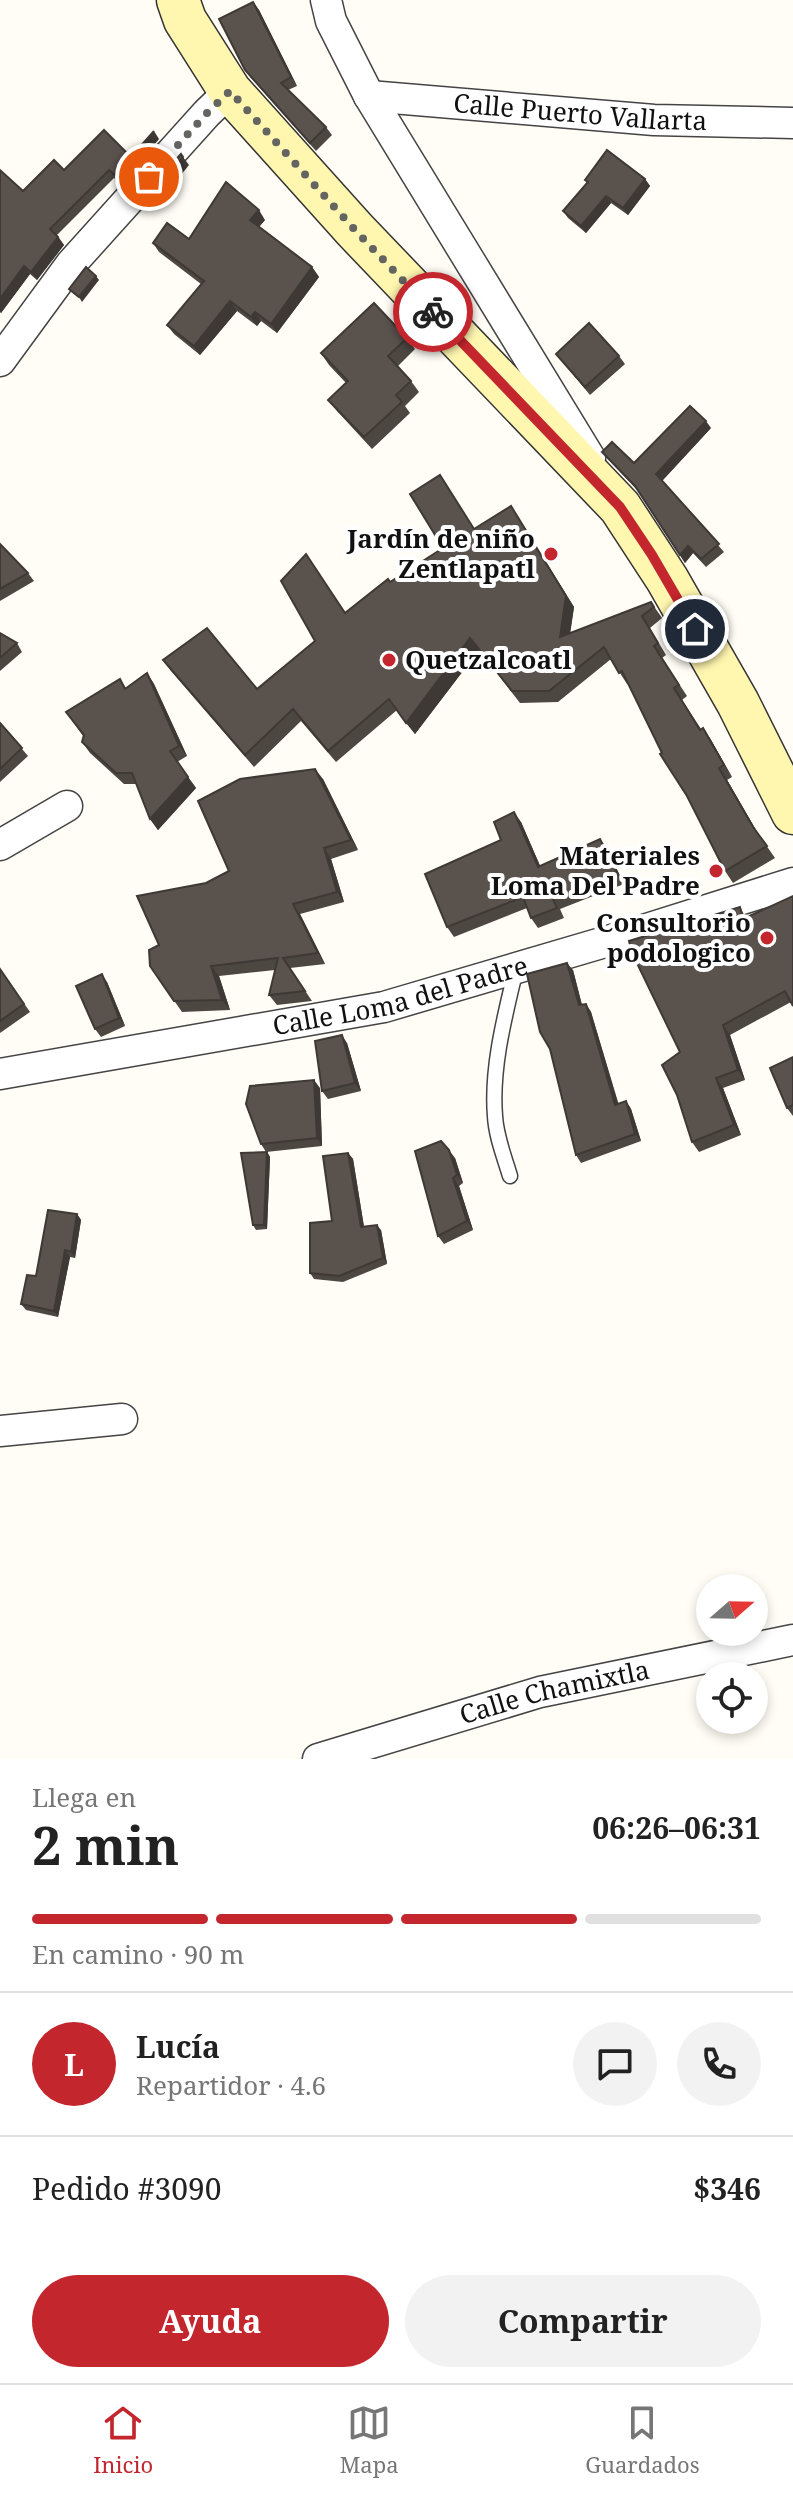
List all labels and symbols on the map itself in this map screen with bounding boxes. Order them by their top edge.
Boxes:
street label: Calle Puerto Vallarta [452,84,707,138]
pin [115,143,183,211]
courier [393,272,473,352]
place label: Jardín de niño Zentlapatl [346,520,535,586]
marker: Jardín de niño Zentlapatl [542,545,560,563]
pin [661,595,729,663]
place label: Quetzalcoatl [405,641,572,677]
marker: Quetzalcoatl [380,651,398,669]
place label: Materiales Loma Del Padre [491,837,700,903]
marker: Materiales Loma Del Padre [707,862,725,880]
place label: Consultorio podologico [596,904,751,970]
marker: Consultorio podologico [758,929,776,947]
street label: Calle Loma del Padre [270,947,532,1043]
north arrow [696,1574,768,1646]
street label: Calle Chamixtla [455,1651,652,1732]

